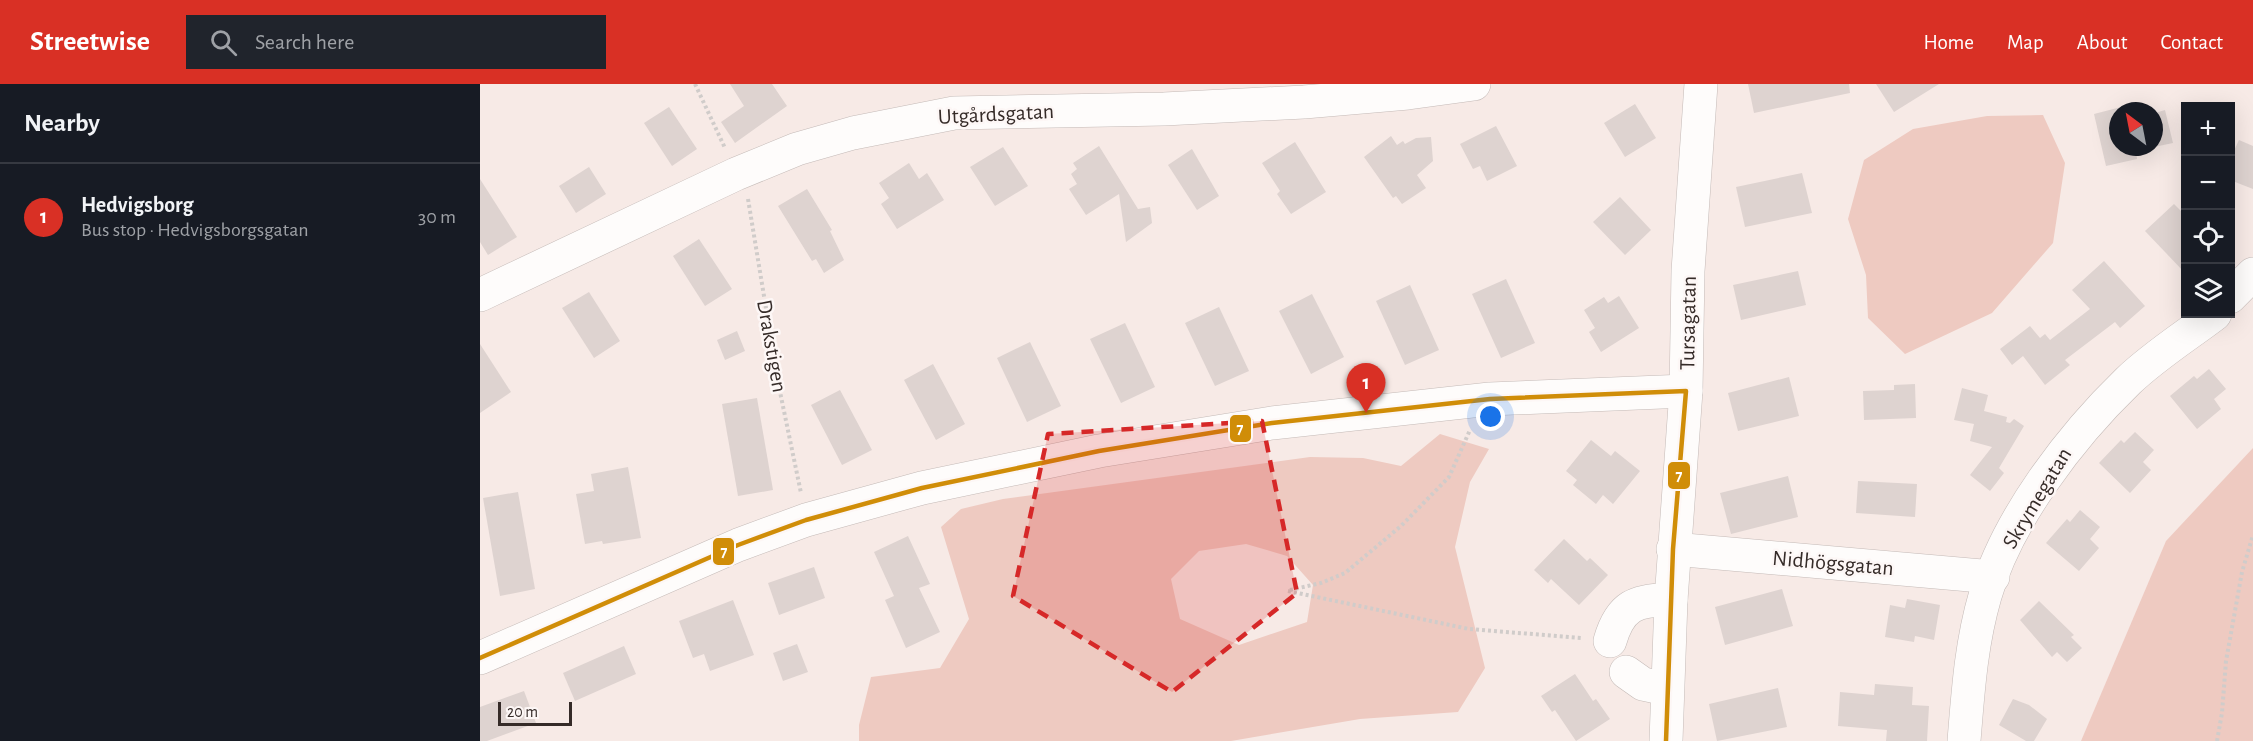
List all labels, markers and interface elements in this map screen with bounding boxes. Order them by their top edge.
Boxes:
search box [186,15,606,69]
icon: search [207,26,240,59]
text: Streetwise [30,28,150,56]
text: Search here [255,31,354,53]
text: Home [1923,32,1974,53]
text: Map [2007,32,2044,53]
text: About [2077,32,2127,53]
text: Contact [2160,32,2223,53]
street label: Utgårdsgatan [937,100,1055,128]
north arrow [2109,102,2163,156]
map controls [2181,102,2235,318]
button: + [2181,102,2235,156]
text: Nearby [24,110,100,136]
button: − [2181,156,2235,210]
text: Hedvigsborg [81,194,194,216]
text: 1 [40,207,47,227]
text: 30 m [418,207,456,227]
button: locate [2181,210,2235,264]
text: Bus stop · Hedvigsborgsgatan [81,220,309,240]
button: layers [2181,264,2235,318]
street label: Tursagatan [1676,276,1700,370]
street label: Drakstigen [753,298,791,394]
pin: 1 [1346,364,1386,413]
your location [1476,402,1505,431]
line badge: 7 [1229,414,1252,443]
text: 7 [1237,421,1244,437]
street label: Skrymegatan [1998,444,2076,552]
line badge: 7 [1667,461,1691,490]
text: 7 [1676,468,1683,484]
line badge: 7 [712,537,735,566]
text: 7 [721,544,728,560]
street label: Nidhögsgatan [1771,547,1895,579]
scale bar [498,699,572,726]
text: 20 m [507,704,538,720]

